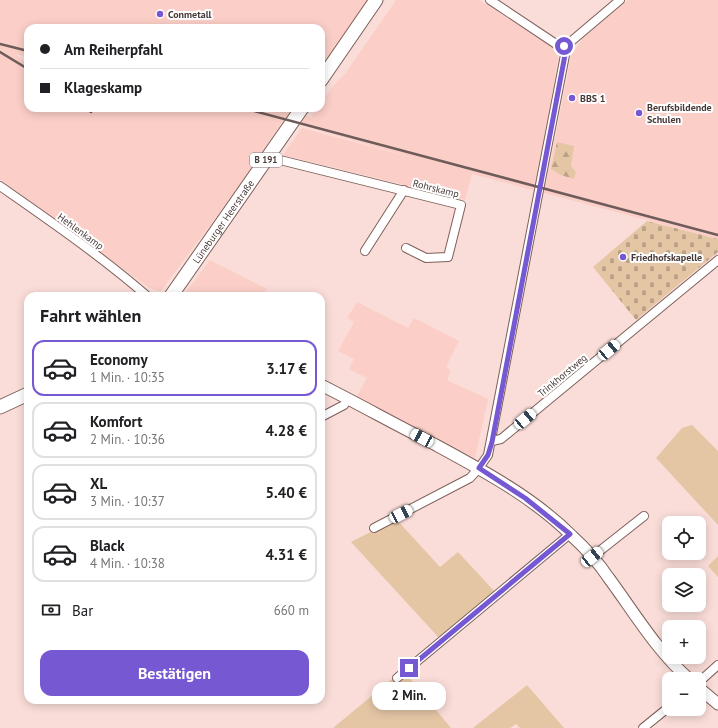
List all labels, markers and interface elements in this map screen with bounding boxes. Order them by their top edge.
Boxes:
place label: Conmetall [168,8,212,21]
marker: Conmetall [155,9,165,19]
route start [555,37,573,55]
text: Am Reiherpfahl [64,40,163,59]
text: Klageskamp [64,78,142,97]
place label: BBS 1 [580,92,605,105]
marker: BBS 1 [567,93,577,103]
place label: Berufsbildende Schulen [647,101,712,126]
marker: Berufsbildende Schulen [634,108,644,118]
road number: B 191 [250,153,282,167]
street label: Rohrskamp [411,176,460,201]
street label: Lüneburger Heerstraße [190,177,257,266]
street label: Hehlenkamp [55,210,106,253]
place label: Friedhofskapelle [631,251,702,264]
marker: Friedhofskapelle [618,252,628,262]
text: Fahrt wählen [40,304,141,327]
car [596,338,622,362]
icon: car [42,350,78,386]
text: Economy [90,350,148,369]
street label: Trinkhorstweg [535,351,590,400]
text: 3.17 € [266,359,307,378]
text: 1 Min. · 10:35 [90,369,165,386]
car [512,407,538,431]
icon: car [42,412,78,448]
text: Komfort [90,412,142,431]
text: 4.28 € [265,421,307,440]
car [409,427,435,449]
text: 2 Min. · 10:36 [90,431,165,448]
icon: car [42,474,78,510]
text: XL [90,474,107,493]
text: 5.40 € [265,483,307,502]
text: 3 Min. · 10:37 [90,493,165,510]
car [388,503,414,525]
map controls [662,516,706,716]
button: locate [662,516,706,560]
icon: car [42,536,78,572]
text: Black [90,536,125,555]
text: 4.31 € [265,545,307,564]
car [579,545,605,569]
text: 4 Min. · 10:38 [90,555,165,572]
button: layers [662,568,706,612]
icon: cash [40,599,62,621]
text: Bar [72,601,93,620]
text: 660 m [274,602,309,619]
button: + [662,620,706,664]
button: Bestätigen [40,650,309,696]
route end [400,659,418,677]
button: − [662,672,706,716]
callout: 2 Min. [372,682,446,710]
text: 2 Min. [392,687,426,704]

